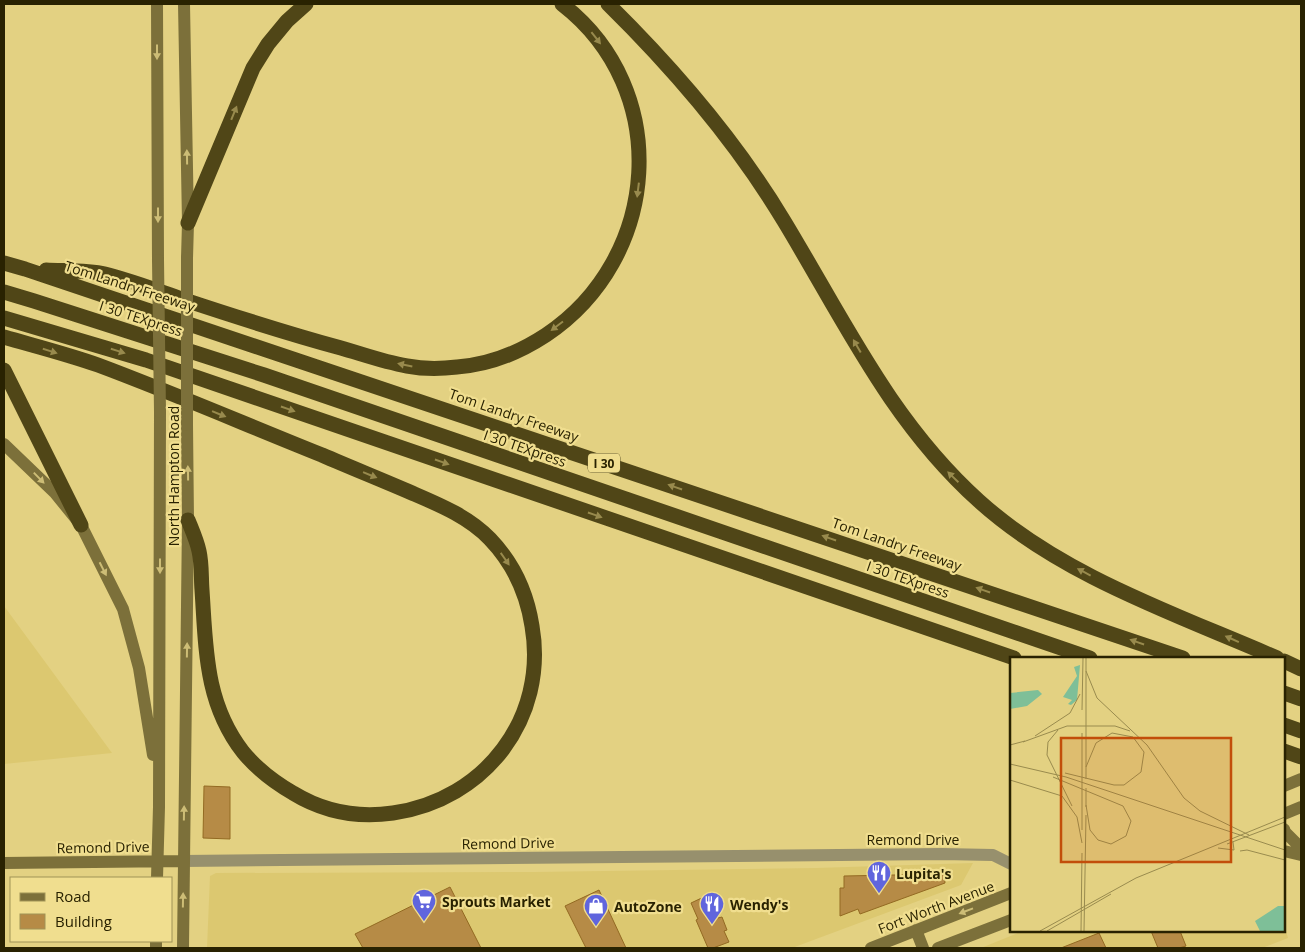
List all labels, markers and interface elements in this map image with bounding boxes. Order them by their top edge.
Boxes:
one-way arrow [591,31,602,44]
one-way arrow [153,45,161,61]
one-way arrow [230,106,238,120]
one-way arrow [183,148,191,164]
one-way arrow [634,183,642,199]
one-way arrow [154,207,162,223]
street label: Tom Landry Freeway [63,256,198,316]
street label: I 30 TEXpress [97,296,185,340]
one-way arrow [551,321,564,332]
one-way arrow [853,340,862,353]
one-way arrow [43,347,58,355]
one-way arrow [110,348,125,356]
one-way arrow [396,361,412,369]
street label: Tom Landry Freeway [447,384,582,446]
street label: North Hampton Road [164,406,183,546]
one-way arrow [281,406,296,414]
one-way arrow [212,410,227,418]
street label: I 30 TEXpress [481,425,569,471]
road number: I 30 [588,453,620,472]
one-way arrow [434,459,449,466]
one-way arrow [184,465,192,481]
one-way arrow [33,471,45,483]
one-way arrow [363,471,377,479]
one-way arrow [948,471,960,483]
one-way arrow [667,482,682,490]
one-way arrow [588,512,603,519]
street label: Tom Landry Freeway [830,513,965,575]
one-way arrow [821,534,836,542]
one-way arrow [500,552,510,566]
street label: I 30 TEXpress [864,556,952,602]
one-way arrow [156,558,164,574]
one-way arrow [99,562,107,576]
one-way arrow [1077,568,1091,576]
one-way arrow [975,586,990,594]
one-way arrow [1225,634,1239,642]
one-way arrow [1129,638,1144,646]
one-way arrow [183,642,191,658]
inset map [1010,657,1285,932]
one-way arrow [180,804,188,820]
street label: Remond Drive [867,830,960,849]
street label: Remond Drive [461,833,555,853]
street label: Remond Drive [56,837,150,857]
restaurant icon: Lupita's [866,860,892,894]
place label: Lupita's [896,864,952,883]
street label: Fort Worth Avenue [875,876,997,938]
legend [10,877,172,942]
text: Road [55,886,91,906]
supermarket icon: Sprouts Market [411,888,437,922]
restaurant icon: Wendy's [699,891,725,925]
one-way arrow [179,892,187,908]
place label: Sprouts Market [442,892,551,911]
shop icon: AutoZone [583,893,609,927]
place label: Wendy's [730,895,789,914]
place label: AutoZone [614,897,682,916]
one-way arrow [958,907,973,915]
text: Building [55,911,112,931]

